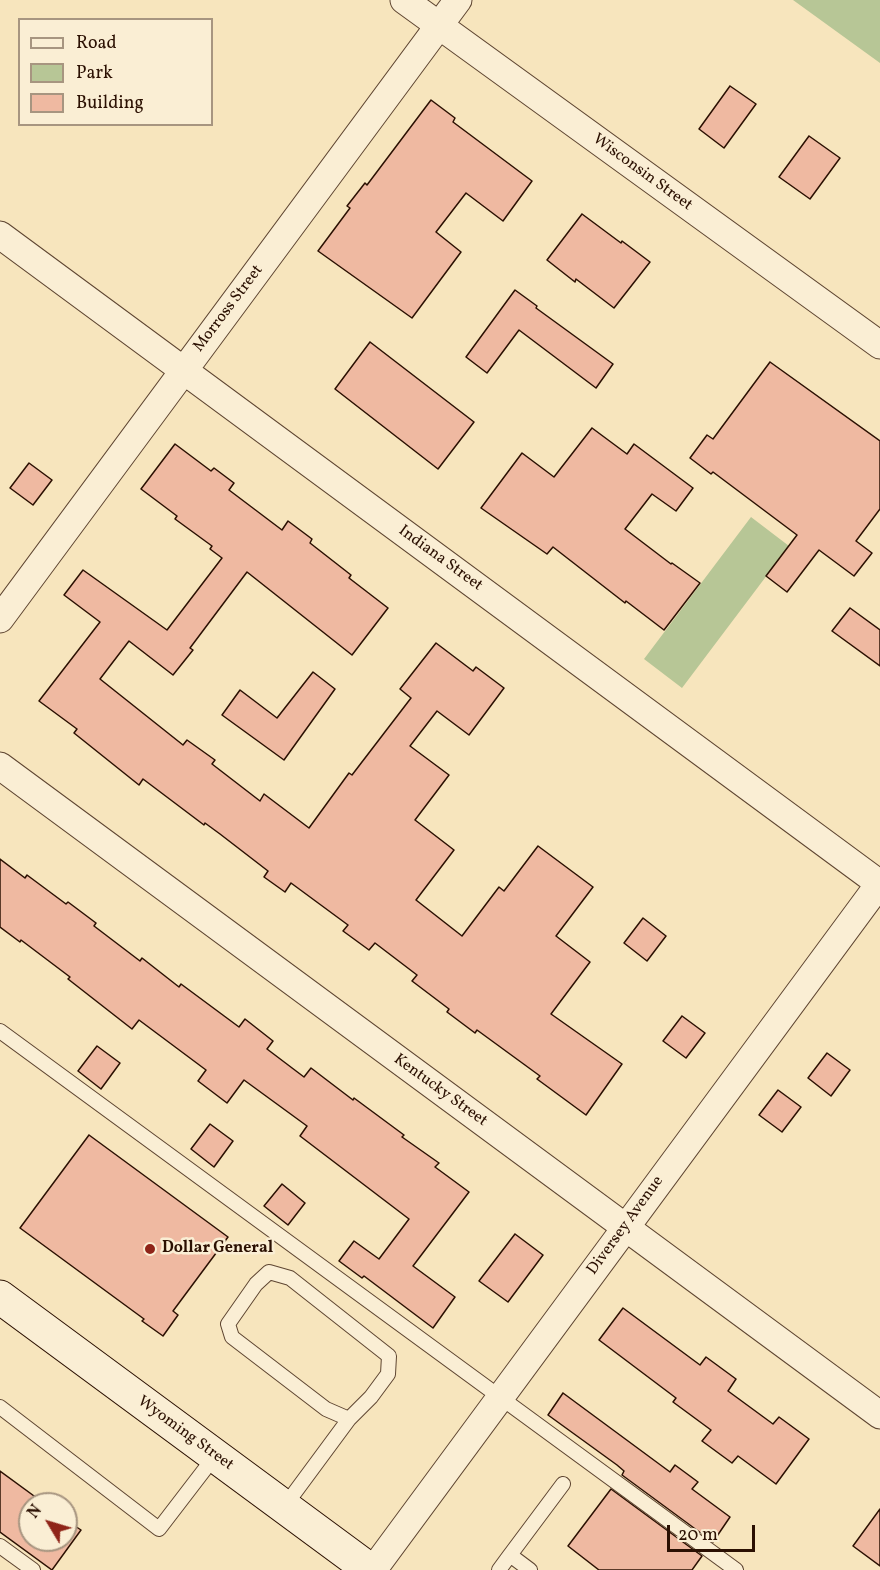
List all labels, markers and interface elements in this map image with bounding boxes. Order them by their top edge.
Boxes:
legend [18,18,213,126]
text: Road [76,31,117,56]
text: Park [76,61,113,86]
text: Building [76,91,144,116]
street label: Wisconsin Street [588,130,696,216]
street label: Morross Street [190,262,268,356]
street label: Indiana Street [394,522,486,596]
street label: Kentucky Street [389,1051,491,1131]
street label: Diversey Avenue [584,1173,668,1279]
place label: Dollar General [162,1239,273,1259]
marker: Dollar General [143,1242,157,1256]
street label: Wyoming Street [133,1393,237,1475]
north arrow [18,1492,78,1552]
text: N [23,1501,48,1524]
scale bar [670,1513,758,1551]
text: 20 m [678,1523,718,1548]

